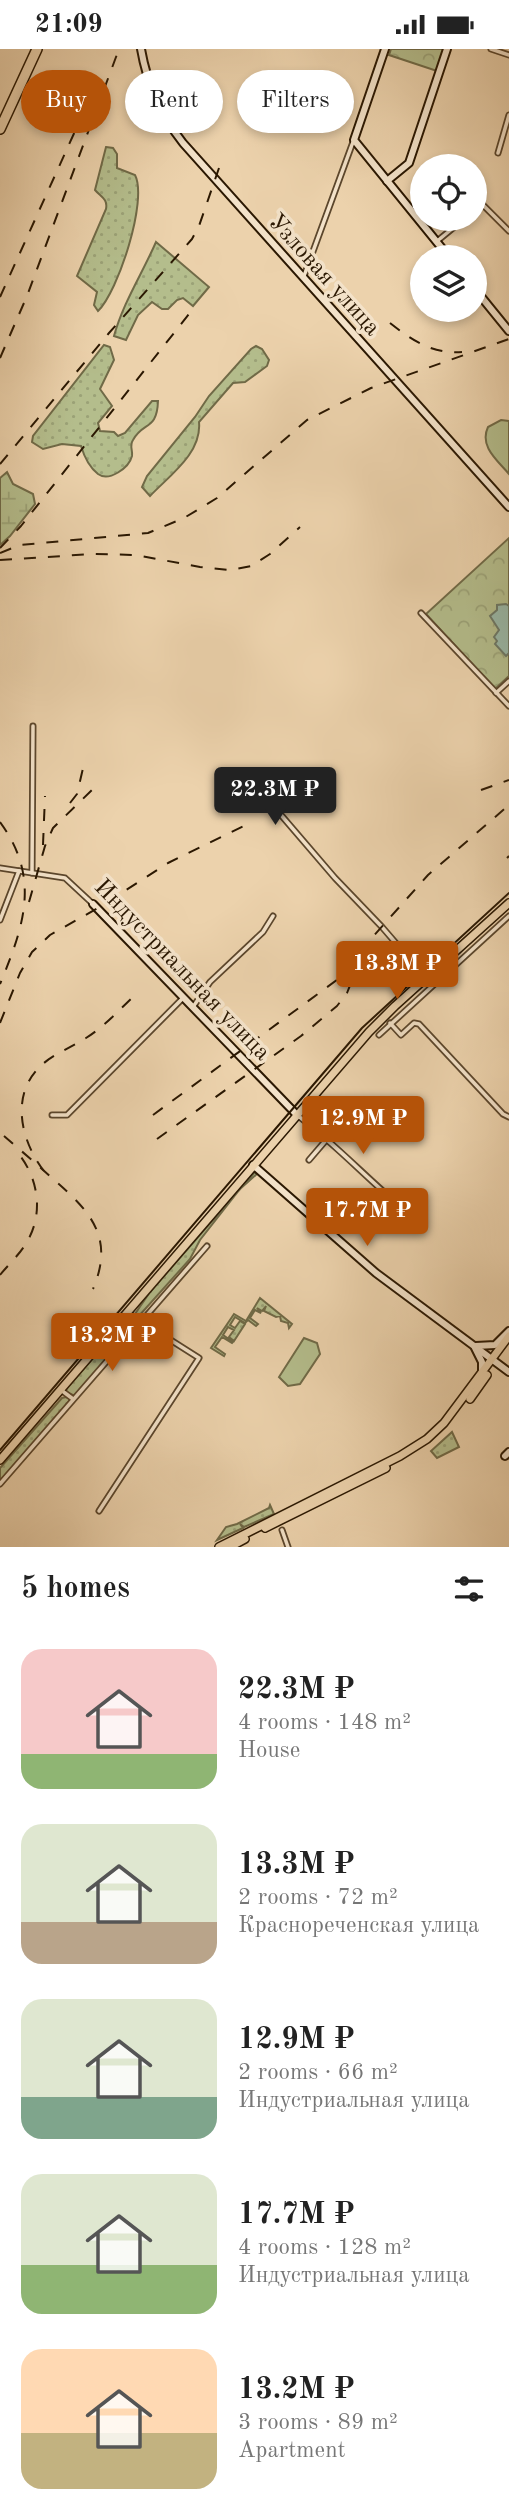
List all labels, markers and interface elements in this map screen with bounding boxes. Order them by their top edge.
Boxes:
text: 21:09 [35,12,103,38]
chip: Buy [21,70,111,133]
chip: Rent [125,70,223,133]
chip: Filters [237,70,354,133]
map controls [410,154,487,322]
button: locate [410,154,487,231]
street label: Узловая улица [263,210,384,341]
button: layers [410,245,487,322]
pin: 22.3M ₽ [210,767,340,827]
text: 22.3M ₽ [230,778,320,801]
street label: Индустриальная улица [89,875,274,1066]
pin: 13.3M ₽ [332,941,462,1001]
text: 13.3M ₽ [352,952,442,975]
pin: 12.9M ₽ [298,1097,428,1156]
text: 12.9M ₽ [318,1107,408,1130]
pin: 17.7M ₽ [302,1189,432,1248]
text: 17.7M ₽ [322,1199,412,1222]
pin: 13.2M ₽ [47,1313,177,1373]
text: 13.2M ₽ [67,1324,157,1347]
icon: filters [450,1570,488,1608]
text: 5 homes [21,1574,130,1604]
text: 22.3M ₽ [238,1675,355,1705]
icon: home [77,1677,161,1761]
text: 4 rooms · 148 m² [238,1711,411,1734]
text: House [238,1739,300,1762]
text: 13.3M ₽ [238,1850,355,1880]
icon: home [77,1852,161,1936]
text: 2 rooms · 72 m² [238,1886,398,1909]
text: Краснореченская улица [238,1914,479,1937]
text: 12.9M ₽ [238,2025,355,2055]
icon: home [77,2027,161,2111]
text: 2 rooms · 66 m² [238,2061,398,2084]
text: Индустриальная улица [238,2089,470,2112]
text: 17.7M ₽ [238,2200,355,2230]
icon: home [77,2202,161,2286]
text: 4 rooms · 128 m² [238,2236,411,2259]
text: Индустриальная улица [238,2264,470,2287]
text: 13.2M ₽ [238,2375,355,2405]
icon: home [77,2377,161,2461]
text: 3 rooms · 89 m² [238,2411,398,2434]
text: Apartment [238,2439,346,2462]

